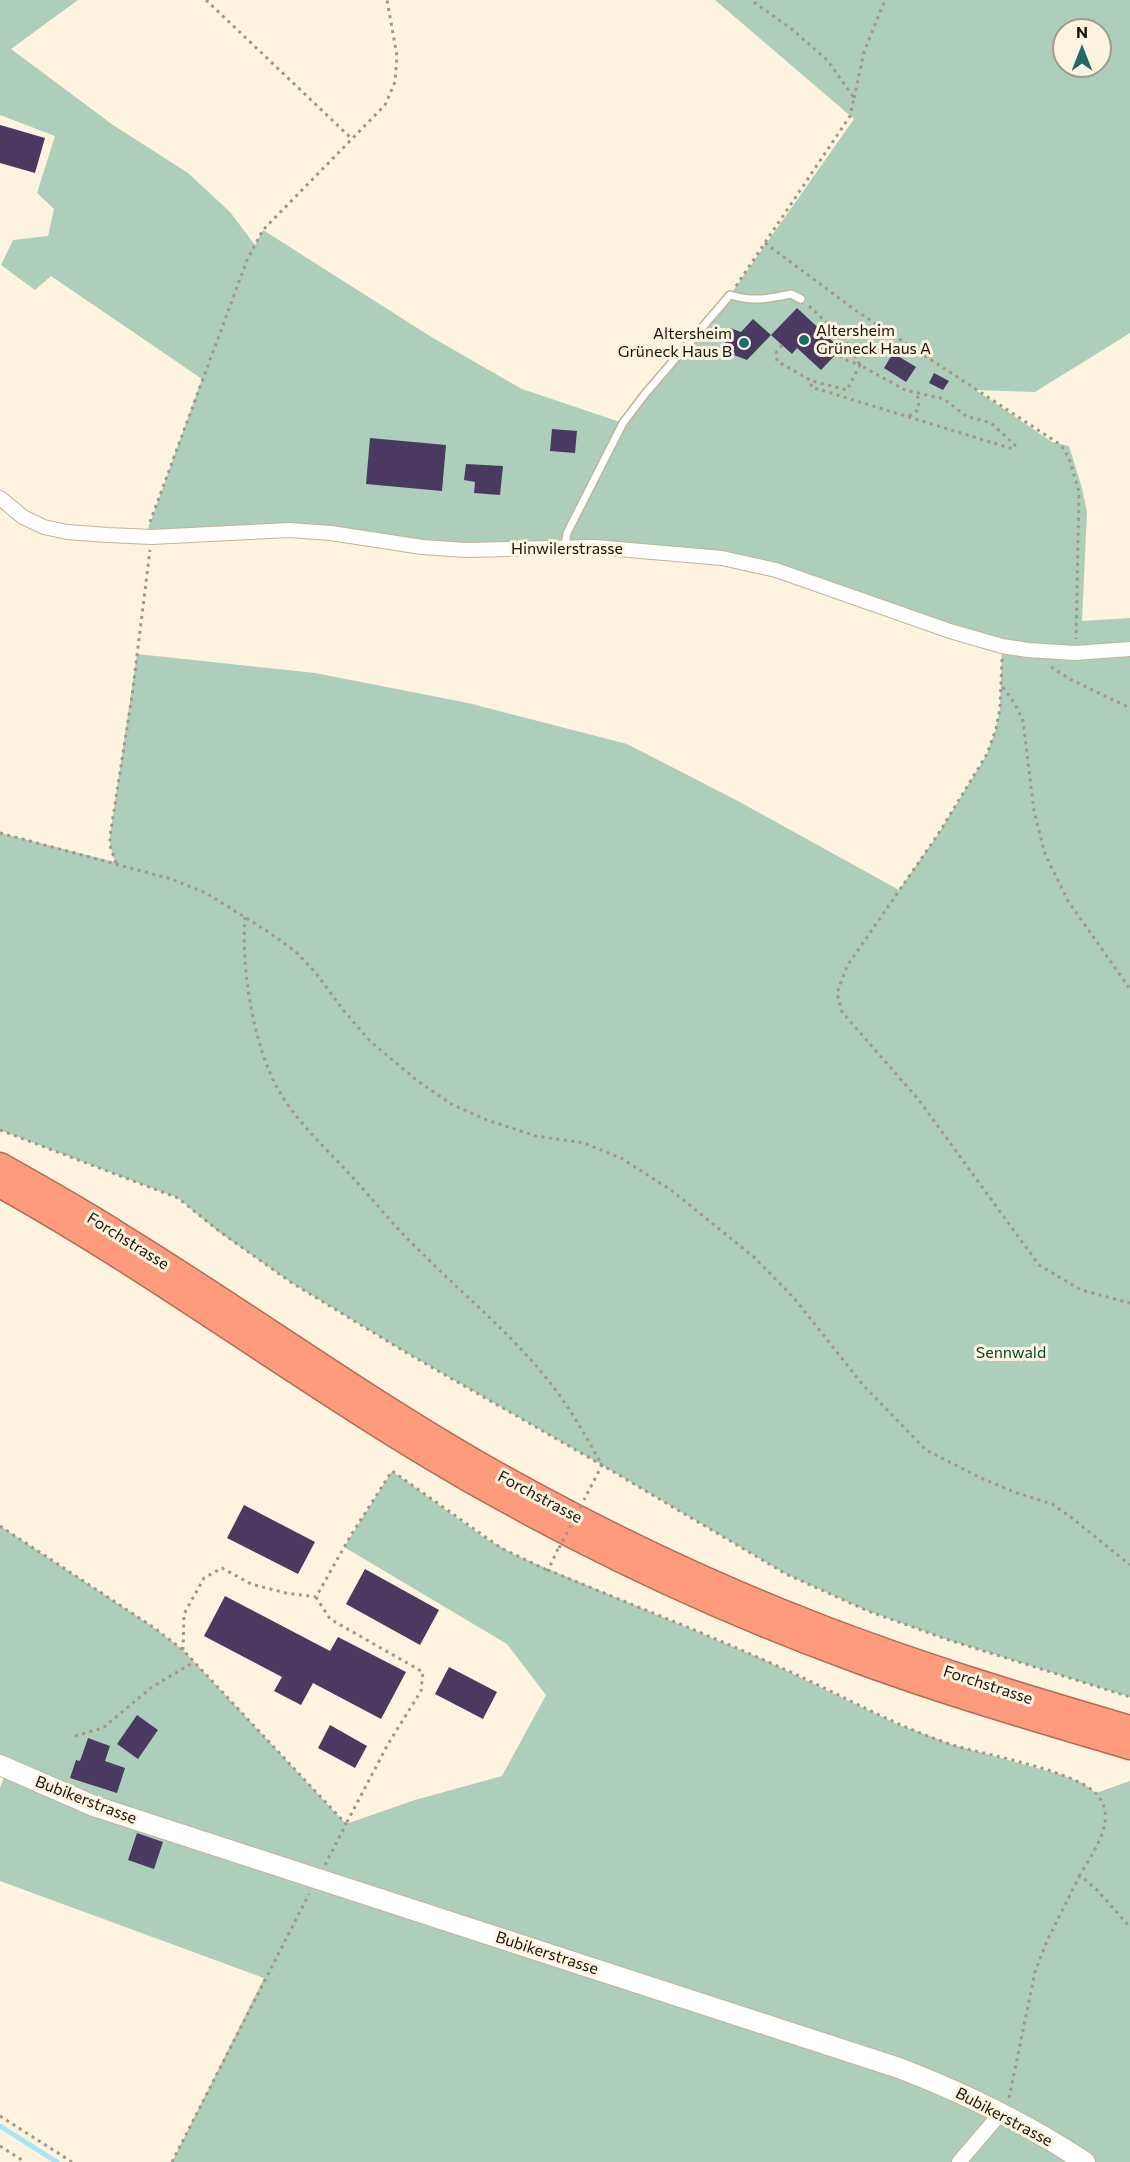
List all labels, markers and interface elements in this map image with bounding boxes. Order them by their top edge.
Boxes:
north arrow [1052,18,1112,78]
text: N [1076,22,1088,41]
place label: Altersheim Grüneck Haus A [816,321,931,359]
place label: Altersheim Grüneck Haus B [618,324,732,362]
marker: Altersheim Grüneck Haus A [797,333,811,347]
marker: Altersheim Grüneck Haus B [737,336,751,350]
street label: Hinwilerstrasse [511,539,623,559]
street label: Forchstrasse [83,1208,173,1274]
park label: Sennwald [976,1343,1046,1363]
street label: Forchstrasse [494,1467,586,1527]
street label: Forchstrasse [941,1662,1035,1708]
street label: Bubikerstrasse [33,1772,139,1828]
street label: Bubikerstrasse [493,1927,601,1979]
street label: Bubikerstrasse [952,2083,1056,2151]

